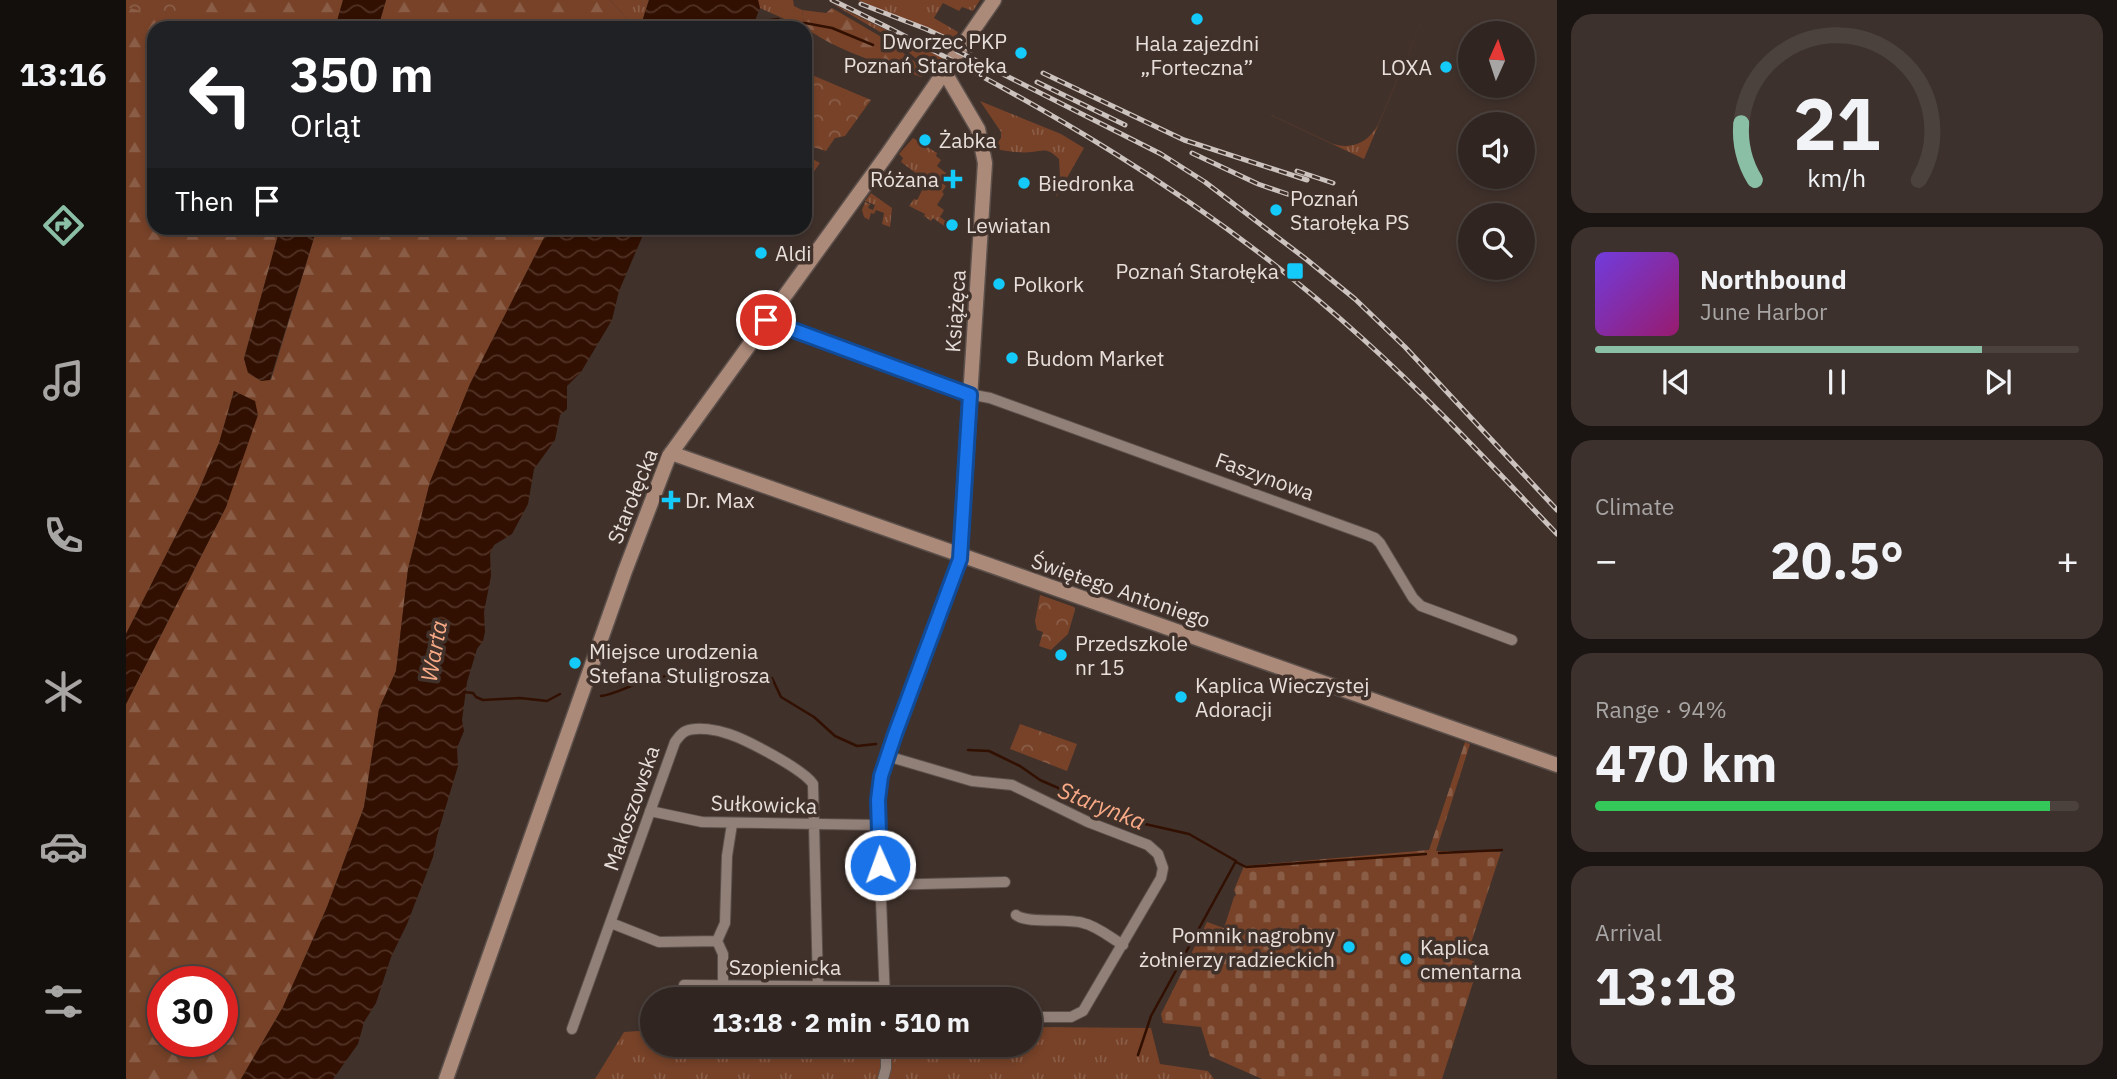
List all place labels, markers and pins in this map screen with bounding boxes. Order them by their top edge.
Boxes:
marker: Hala zajezdni „Forteczna” [1189,11,1205,27]
place label: Dworzec PKP Poznań Starołęka [844,27,1007,79]
place label: Hala zajezdni „Forteczna” [1135,29,1259,81]
marker: Dworzec PKP Poznań Starołęka [1013,45,1029,61]
place label: LOXA [1381,53,1432,81]
marker: LOXA [1438,59,1454,75]
place label: Żabka [939,126,997,154]
marker: Żabka [917,132,933,148]
place label: Różana [870,165,939,193]
place label: Biedronka [1038,169,1134,197]
marker: Różana [945,171,961,187]
marker: Biedronka [1016,175,1032,191]
place label: Poznań Starołęka PS [1290,184,1410,236]
marker: Poznań Starołęka PS [1268,202,1284,218]
place label: Lewiatan [966,211,1051,239]
marker: Lewiatan [944,217,960,233]
place label: Aldi [775,239,812,267]
marker: Aldi [753,245,769,261]
place label: Poznań Starołęka [1116,257,1279,285]
marker: Poznań Starołęka [1285,261,1305,281]
place label: Polkork [1013,270,1084,298]
marker: Polkork [991,276,1007,292]
pin [736,290,796,350]
place label: Budom Market [1026,344,1164,372]
marker: Budom Market [1004,350,1020,366]
place label: Dr. Max [685,486,755,514]
marker: Dr. Max [663,492,679,508]
place label: Przedszkole nr 15 [1075,629,1188,681]
place label: Miejsce urodzenia Stefana Stuligrosza [589,637,770,689]
marker: Przedszkole nr 15 [1053,647,1069,663]
marker: Miejsce urodzenia Stefana Stuligrosza [567,655,583,671]
place label: Kaplica Wieczystej Adoracji [1195,671,1369,723]
marker: Kaplica Wieczystej Adoracji [1173,689,1189,705]
place label: Pomnik nagrobny żołnierzy radzieckich [1139,921,1336,973]
place label: Kaplica cmentarna [1420,933,1522,985]
marker: Pomnik nagrobny żołnierzy radzieckich [1341,939,1357,955]
marker: Kaplica cmentarna [1398,951,1414,967]

